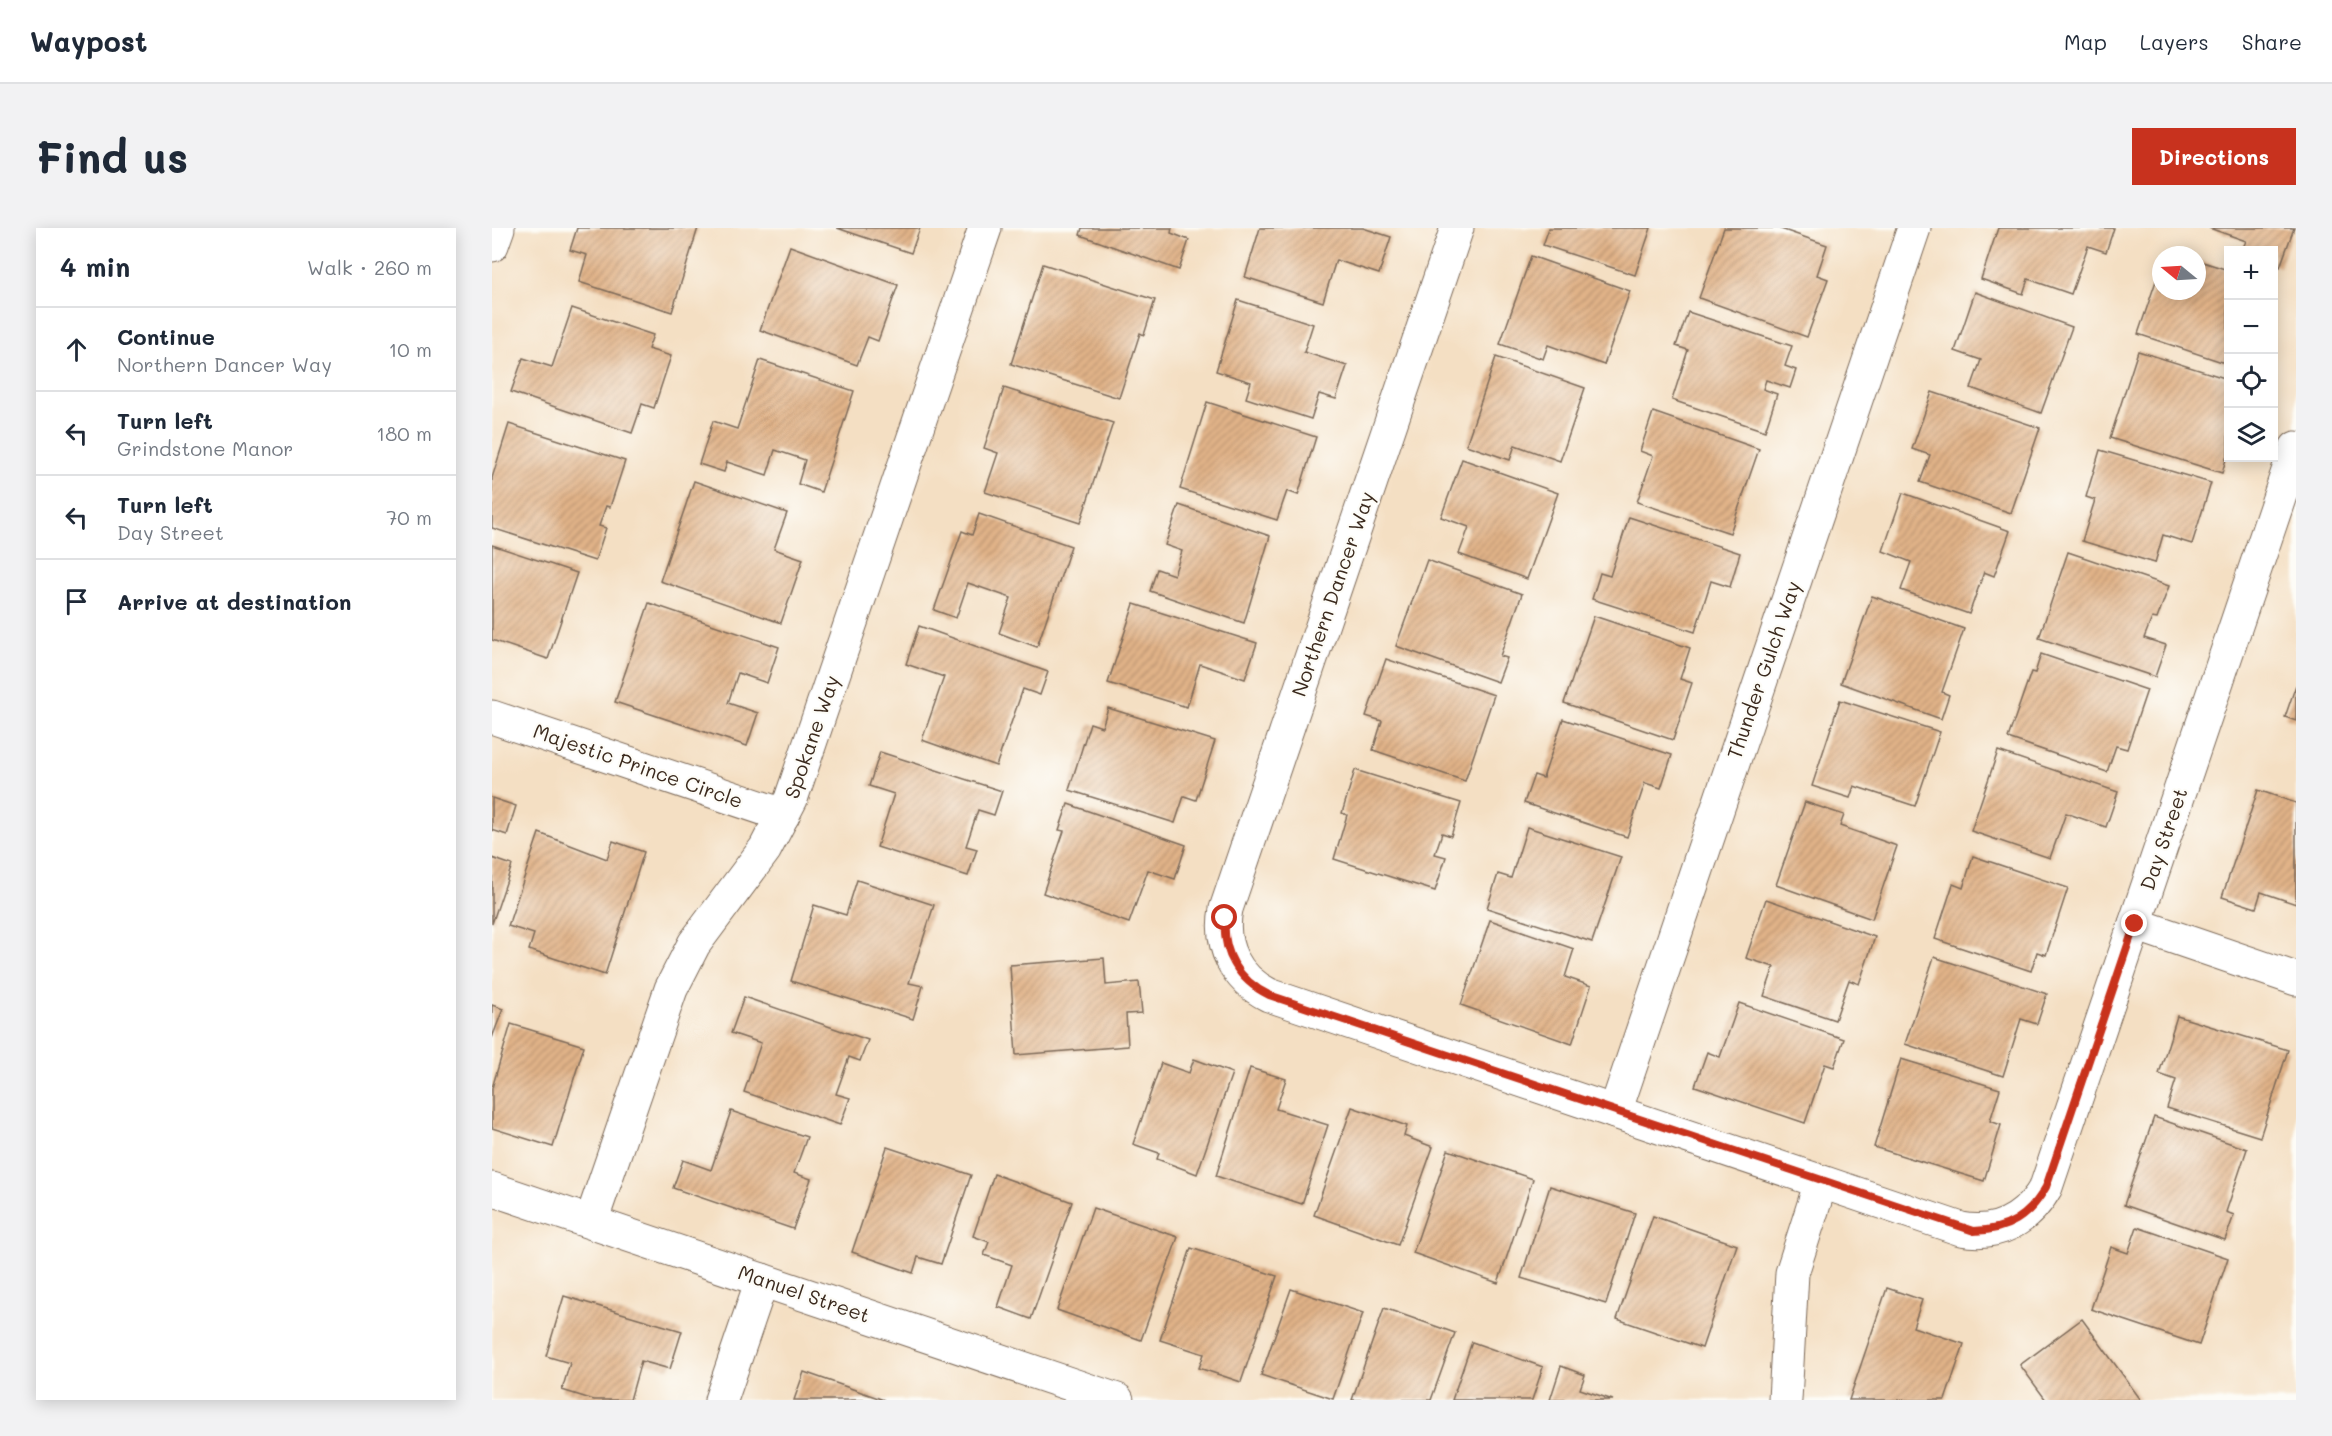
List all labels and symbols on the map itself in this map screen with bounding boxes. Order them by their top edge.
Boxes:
north arrow [2152,246,2206,300]
street label: Northern Dancer Way [1285,488,1379,700]
street label: Thunder Gulch Way [1720,577,1806,762]
street label: Spokane Way [778,672,844,802]
street label: Majestic Prince Circle [530,717,747,813]
street label: Day Street [2133,784,2193,893]
route start [1211,904,1237,930]
route end [2121,910,2147,936]
street label: Manuel Street [735,1258,874,1328]

